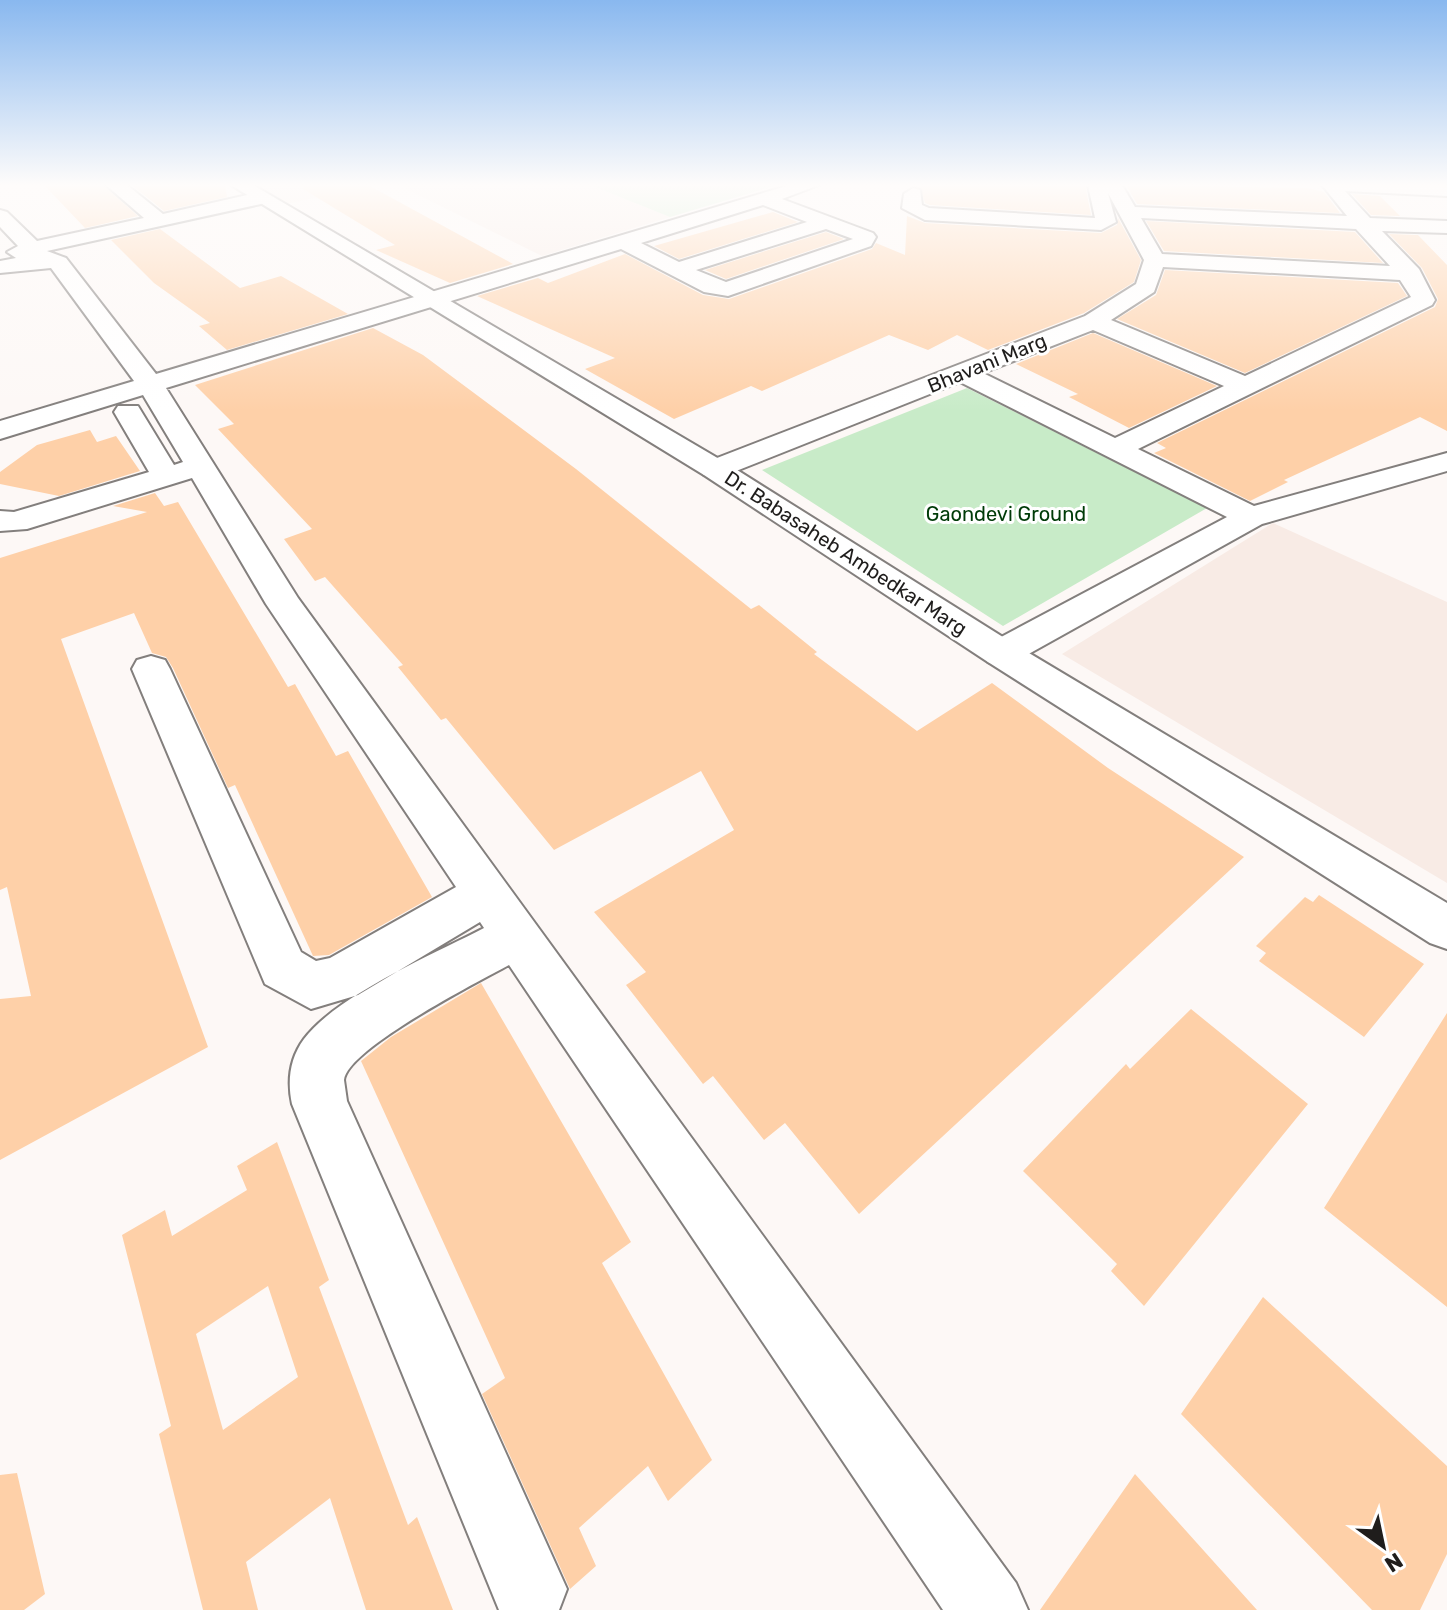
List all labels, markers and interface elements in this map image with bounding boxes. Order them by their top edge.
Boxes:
street label: Bhavani Marg [924,328,1050,398]
street label: Dr. Babasaheb Ambedkar Marg [720,466,972,640]
park label: Gaondevi Ground [926,502,1086,526]
north arrow [1343,1506,1423,1586]
text: N [1380,1547,1408,1578]

